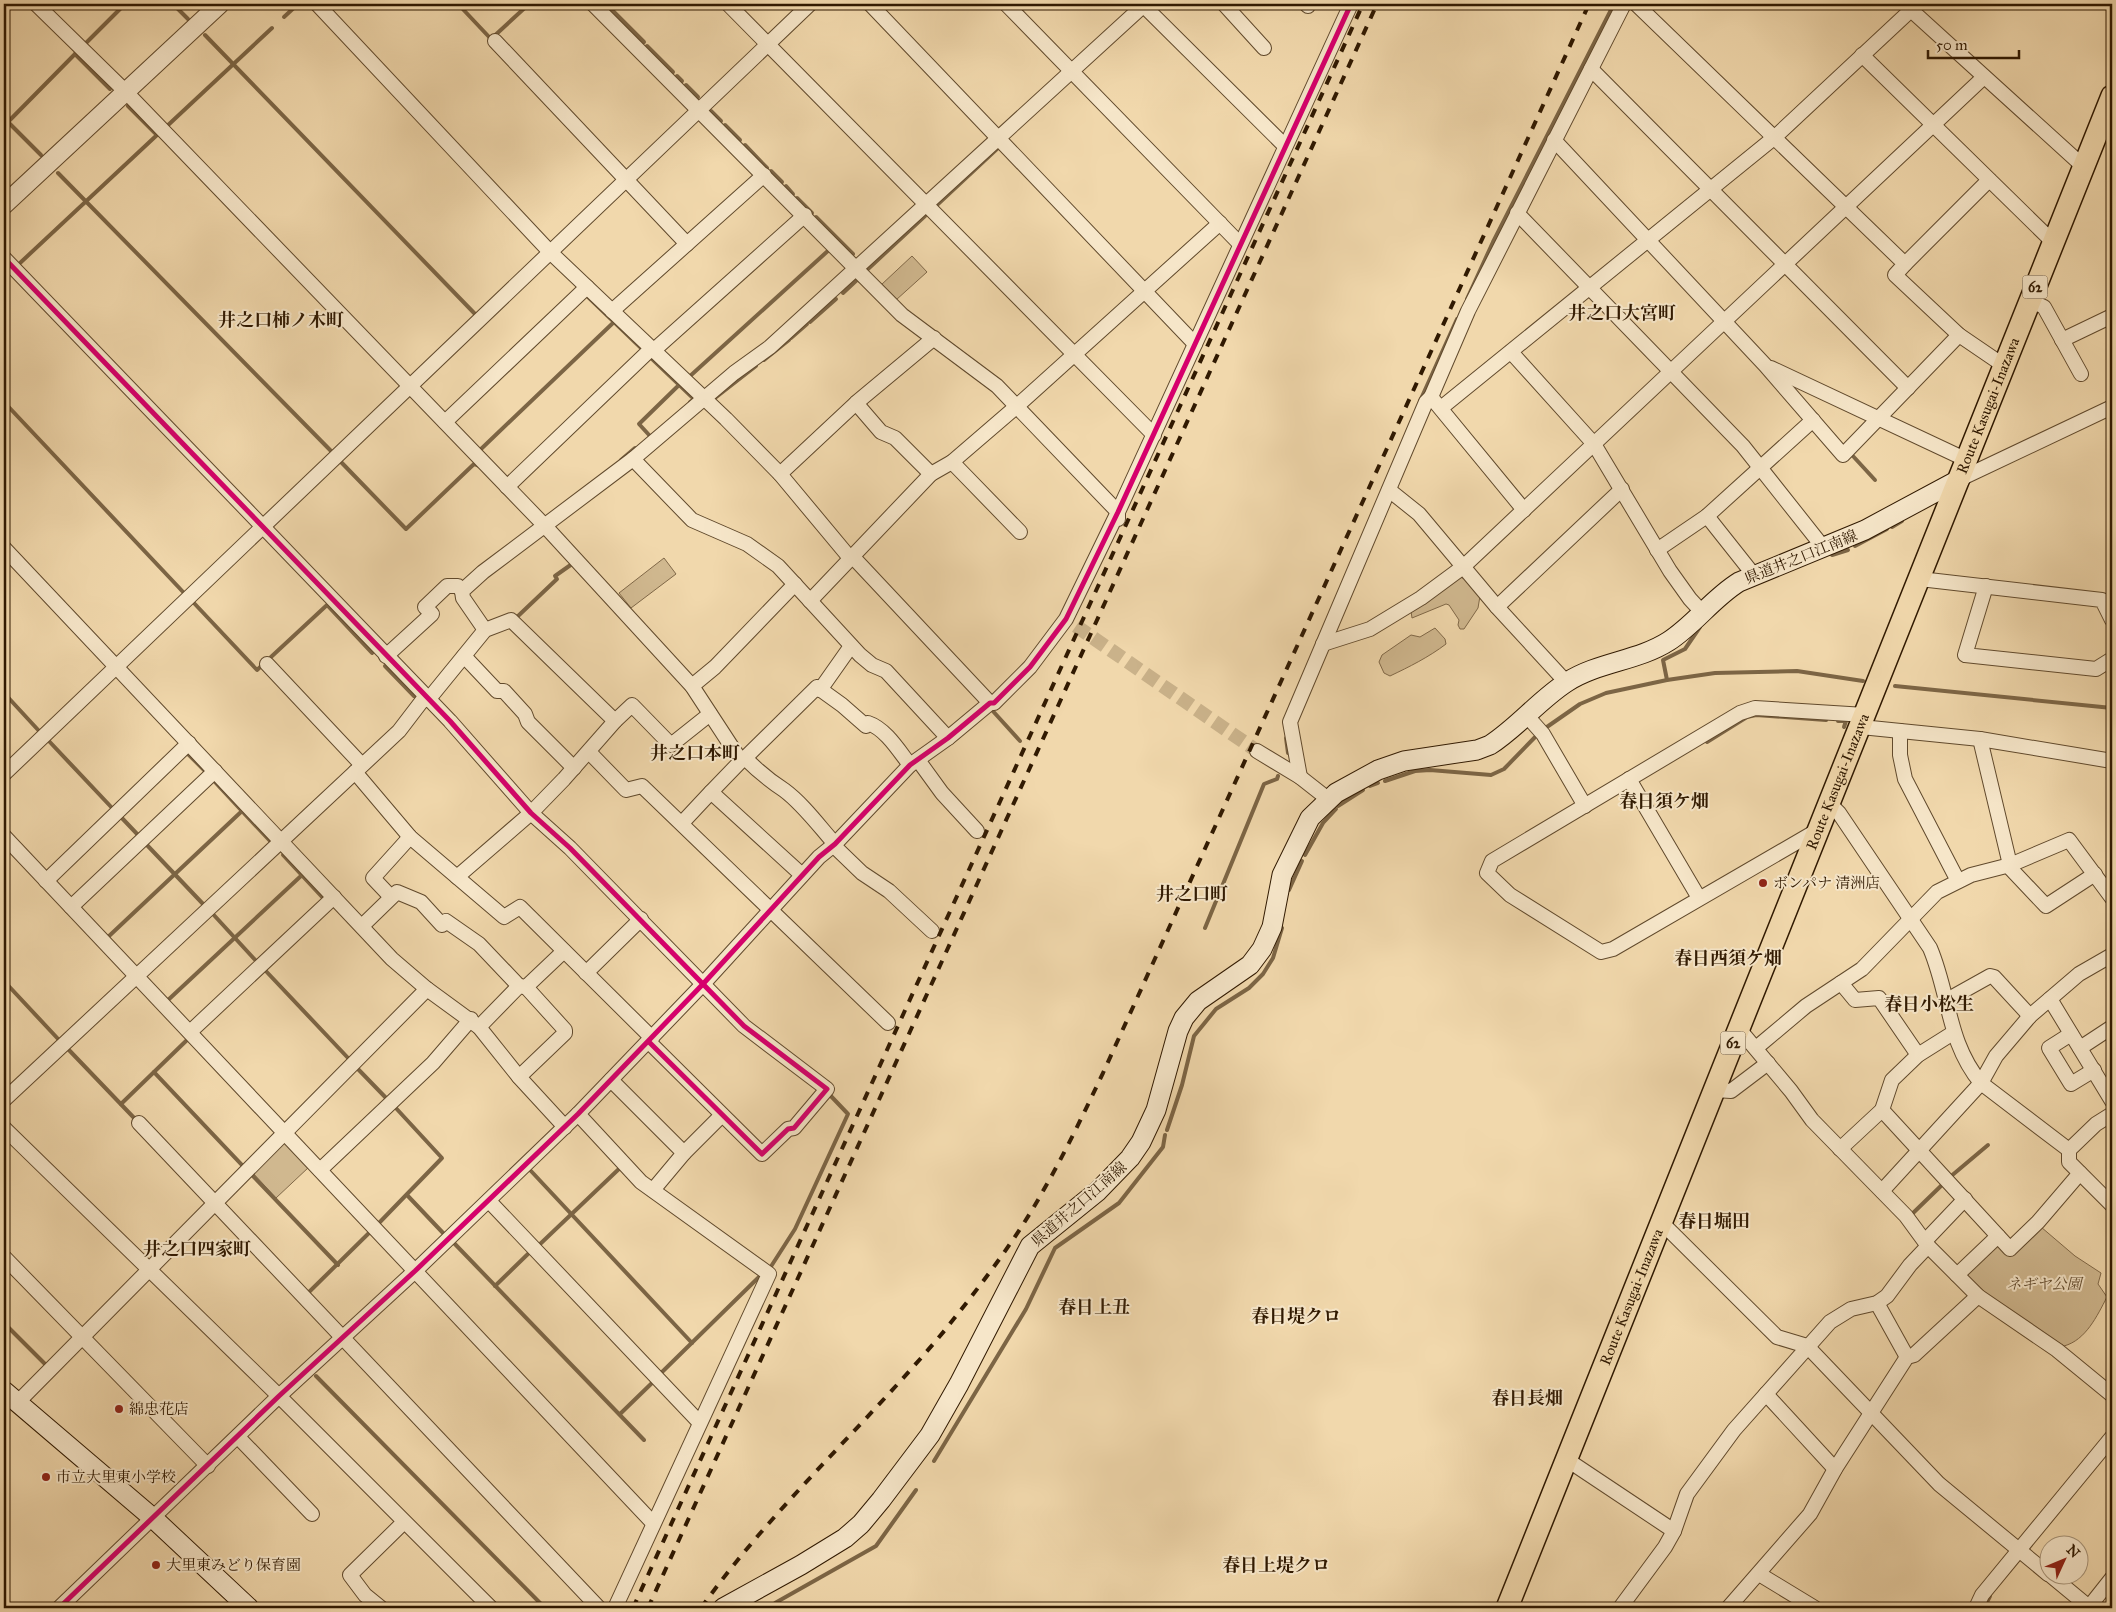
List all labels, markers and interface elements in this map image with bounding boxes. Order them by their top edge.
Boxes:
scale bar [1928,28,2020,60]
text: 50 m [1936,36,1968,54]
road number: 62 [2022,276,2048,298]
district label: 井之口大宮町 [1568,302,1676,324]
district label: 井之口柿ノ木町 [218,309,344,331]
street label: Route Kasugai-Inazawa [1953,334,2024,476]
street label: 県道井之口江南線 [1742,526,1860,588]
street label: Route Kasugai-Inazawa [1802,710,1873,852]
district label: 井之口本町 [650,742,740,764]
district label: 春日須ケ畑 [1619,790,1709,812]
place label: ボンパナ 清洲店 [1773,874,1880,892]
marker: ボンパナ 清洲店 [1757,877,1769,889]
district label: 井之口町 [1156,883,1228,905]
district label: 春日西須ケ畑 [1674,947,1782,969]
district label: 春日小松生 [1884,993,1974,1015]
road number: 62 [1720,1032,1746,1054]
street label: 県道井之口江南線 [1028,1158,1130,1250]
district label: 春日堀田 [1678,1210,1750,1232]
street label: Route Kasugai-Inazawa [1596,1226,1667,1368]
district label: 井之口四家町 [143,1238,251,1260]
park label: ネギヤ公園 [2006,1275,2084,1293]
district label: 春日上丑 [1058,1296,1130,1318]
district label: 春日堤クロ [1251,1305,1341,1327]
district label: 春日長畑 [1491,1387,1563,1409]
place label: 綿忠花店 [129,1400,189,1418]
marker: 綿忠花店 [113,1403,125,1415]
place label: 市立大里東小学校 [56,1468,176,1486]
marker: 市立大里東小学校 [40,1471,52,1483]
north arrow [2038,1534,2088,1584]
text: N [2063,1541,2083,1562]
district label: 春日上堤クロ [1222,1554,1330,1576]
place label: 大里東みどり保育園 [166,1556,301,1574]
marker: 大里東みどり保育園 [150,1559,162,1571]

